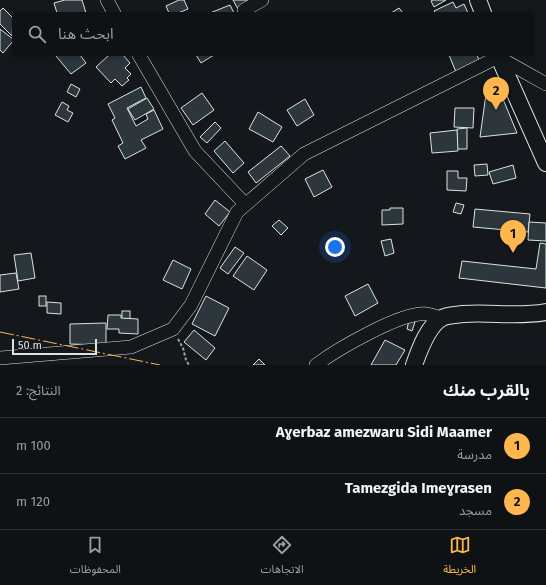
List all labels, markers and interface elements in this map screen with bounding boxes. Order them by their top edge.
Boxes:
search box [12,12,534,56]
icon: search [26,23,48,45]
text: ابحث هنا [58,25,114,43]
pin: 2 [483,77,509,110]
pin: 1 [500,220,526,253]
your location [325,237,345,257]
scale bar [12,337,97,356]
text: 50 m [18,339,42,352]
text: بالقرب منك [443,380,530,401]
text: النتائج: 2 [16,383,61,398]
text: Aɣerbaz amezwaru Sidi Maamer [276,423,492,441]
text: 100 m [16,438,51,453]
text: 1 [514,438,520,453]
text: مدرسة [457,447,492,462]
text: Tamezgida Imeɣrasen [345,479,492,497]
text: 120 m [16,494,50,509]
text: 2 [514,494,520,509]
text: مسجد [459,503,492,518]
tab: المحفوظات [70,534,121,581]
tab: الاتجاهات [261,534,304,581]
tab: الخريطة [443,534,476,581]

